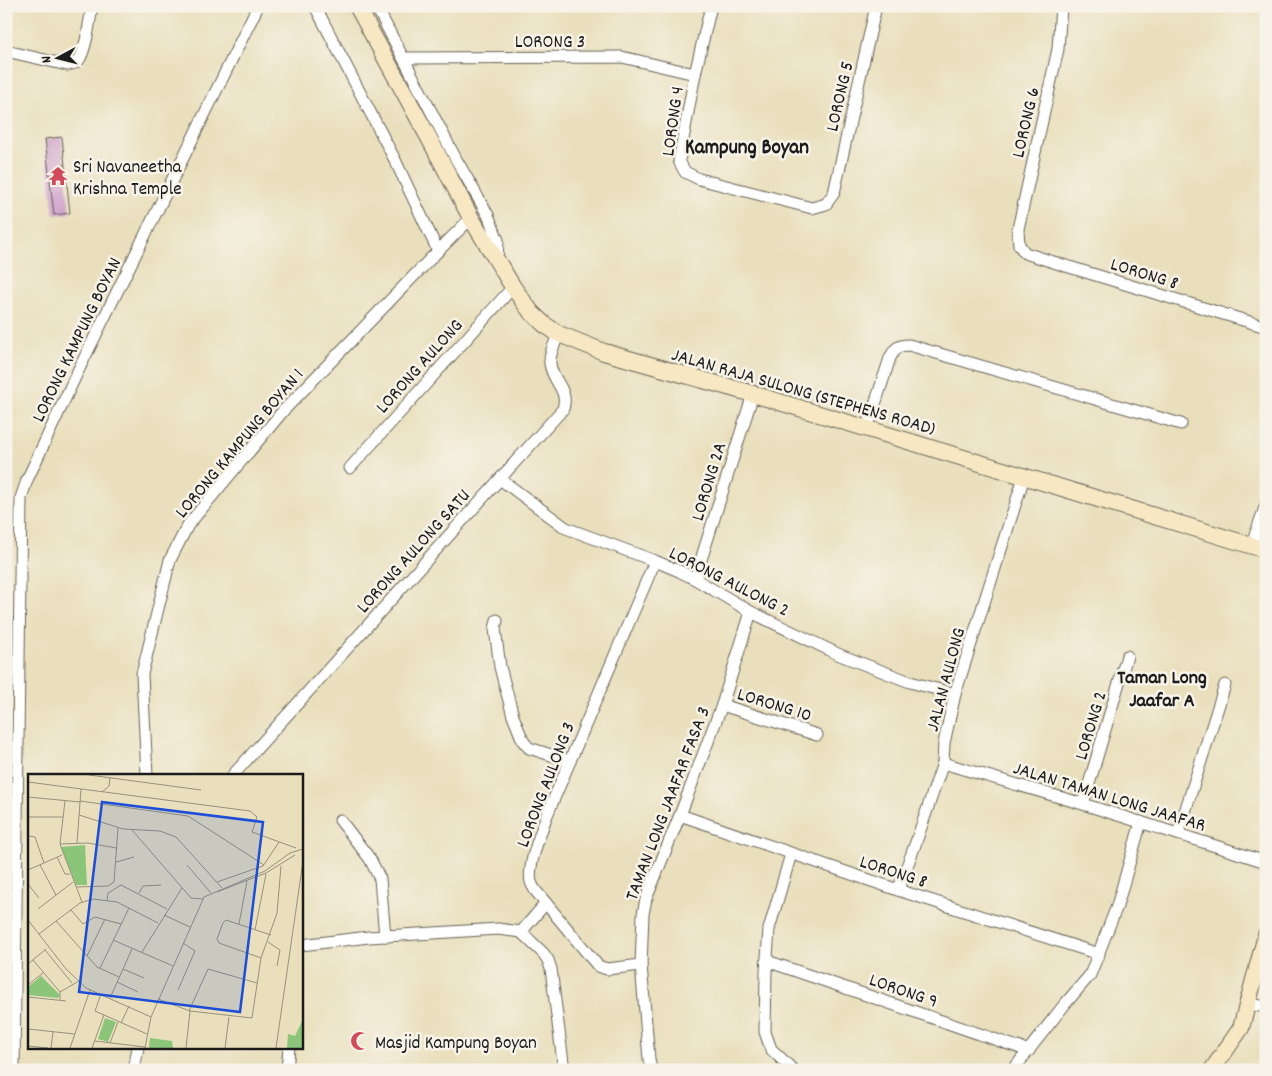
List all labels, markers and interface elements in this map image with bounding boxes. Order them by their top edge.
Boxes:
street label: LORONG 3 [515,30,585,57]
north arrow [32,32,82,82]
text: N [37,55,57,64]
street label: LORONG 5 [820,59,863,134]
street label: LORONG 4 [656,85,693,158]
street label: LORONG 6 [1006,85,1049,161]
district label: Kampung Boyan [685,134,809,164]
place label: Sri Navaneetha Krishna Temple [73,155,183,204]
temple icon: Sri Navaneetha Krishna Temple [47,165,69,187]
street label: LORONG 8 [1107,252,1181,298]
street label: LORONG KAMPUNG BOYAN [27,254,130,427]
street label: LORONG AULONG [371,314,471,421]
street label: JALAN RAJA SULONG (STEPHENS ROAD) [668,343,938,444]
street label: LORONG KAMPUNG BOYAN 1 [170,363,312,525]
street label: LORONG 2A [686,439,735,525]
street label: LORONG AULONG SATU [351,484,478,621]
street label: LORONG AULONG 2 [663,541,793,625]
street label: JALAN AULONG [921,625,974,735]
district label: Taman Long Jaafar A [1117,665,1207,716]
street label: LORONG 10 [733,682,815,730]
street label: LORONG 2 [1069,688,1116,764]
street label: TAMAN LONG JAAFAR FASA 3 [620,703,719,905]
street label: LORONG AULONG 3 [511,719,584,852]
street label: JALAN TAMAN LONG JAAFAR [1009,756,1209,841]
inset map [28,774,302,1048]
street label: LORONG 8 [856,850,930,897]
street label: LORONG 9 [865,968,941,1017]
mosque icon: Masjid Kampung Boyan [349,1030,371,1052]
place label: Masjid Kampung Boyan [375,1031,537,1058]

